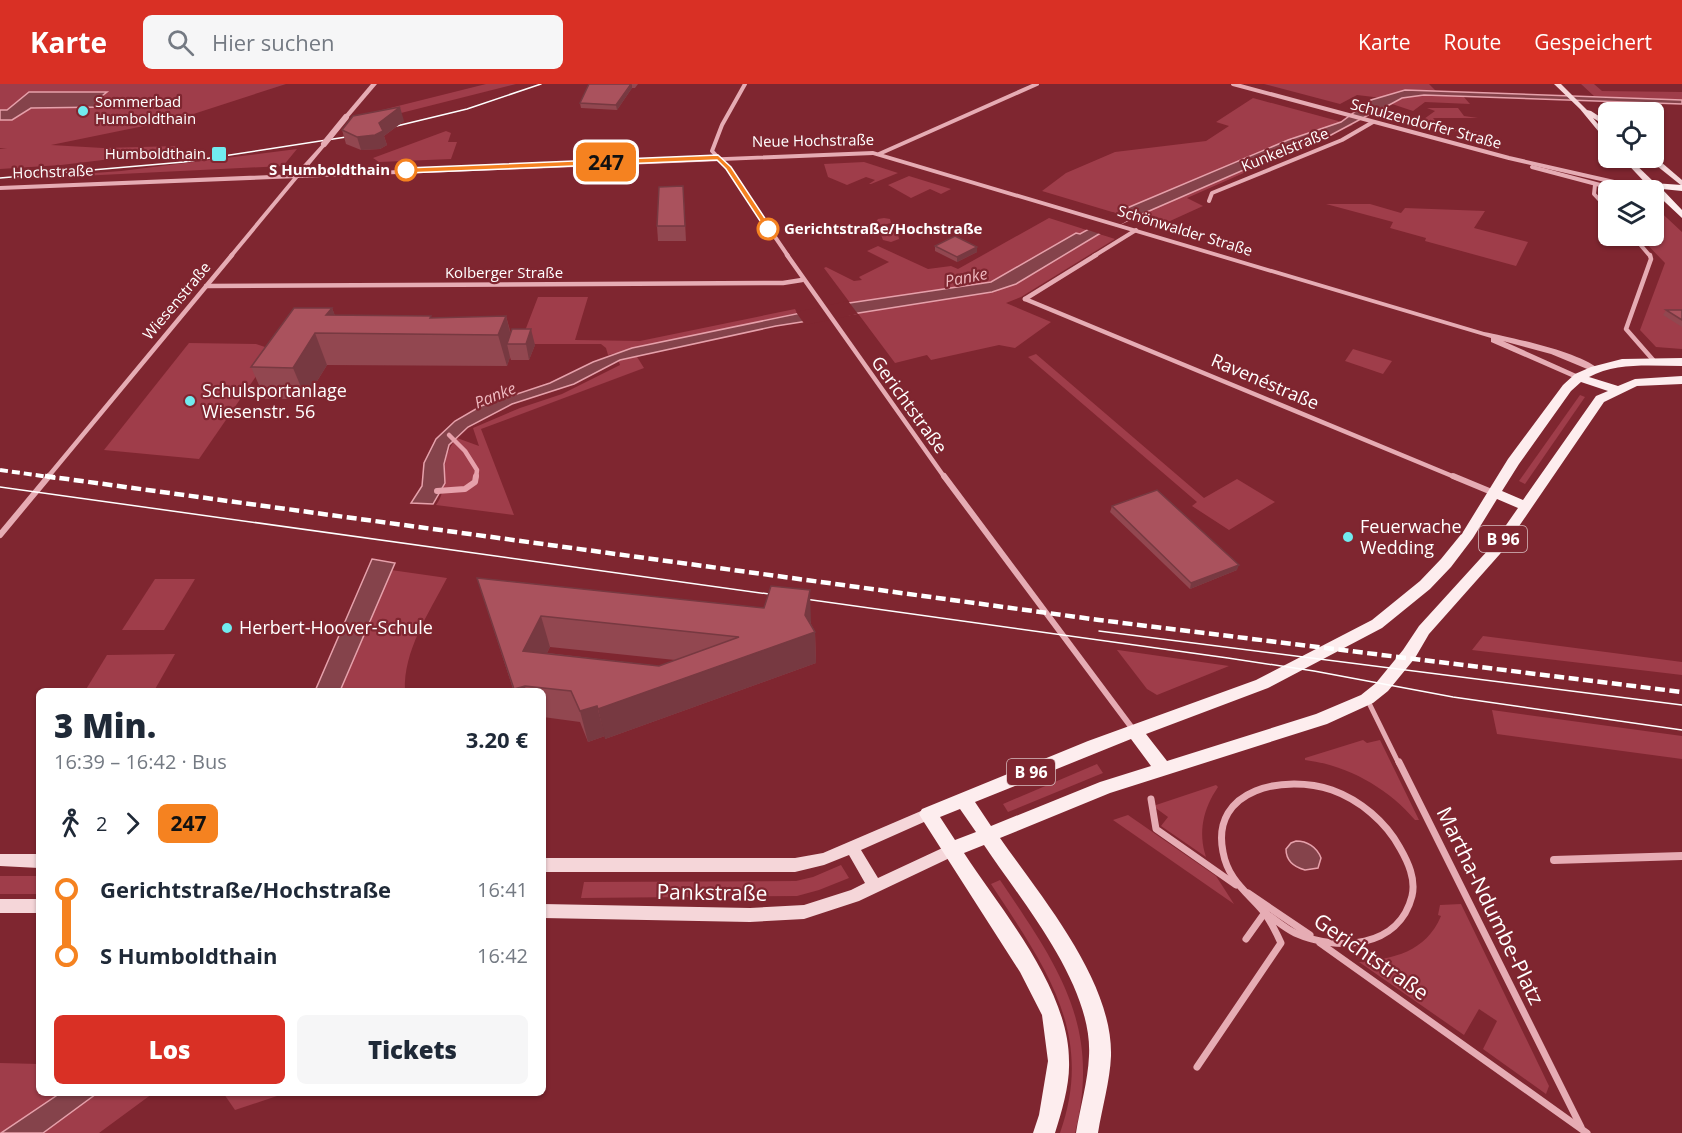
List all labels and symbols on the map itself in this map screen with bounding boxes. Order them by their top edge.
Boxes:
place label: Sommerbad Humboldthain [95,91,196,128]
street label: Schulzendorfer Straße [1348,93,1504,153]
marker: Sommerbad Humboldthain [76,104,90,118]
street label: Kunkelstraße [1238,122,1331,176]
street label: Neue Hochstraße [752,129,874,151]
line badge: 247 [572,142,640,182]
place label: Humboldthain [105,143,206,163]
marker: Humboldthain [210,145,228,163]
place label: S Humboldthain [269,159,390,179]
marker: S Humboldthain [395,159,417,181]
street label: Hochstraße [12,160,94,182]
street label: Schönwalder Straße [1115,200,1255,260]
marker: Gerichtstraße/Hochstraße [757,218,779,240]
place label: Gerichtstraße/Hochstraße [784,218,983,238]
street label: Wiesenstraße [138,257,215,343]
street label: Kolberger Straße [445,262,563,282]
water label: Panke [943,262,989,292]
street label: Ravenéstraße [1208,348,1323,415]
street label: Gerichtstraße [866,351,953,458]
water label: Panke [471,377,519,413]
place label: Schulsportanlage Wiesenstr. 56 [202,378,347,423]
marker: Schulsportanlage Wiesenstr. 56 [183,394,197,408]
place label: Feuerwache Wedding [1360,514,1462,559]
road number: B 96 [1479,526,1527,552]
marker: Feuerwache Wedding [1341,530,1355,544]
place label: Herbert-Hoover-Schule [239,615,433,639]
marker: Herbert-Hoover-Schule [220,621,234,635]
road number: B 96 [1007,759,1055,785]
street label: Martha-Ndumbe-Platz [1431,802,1551,1009]
street label: Pankstraße [656,877,768,907]
street label: Gerichtstraße [1309,906,1434,1006]

